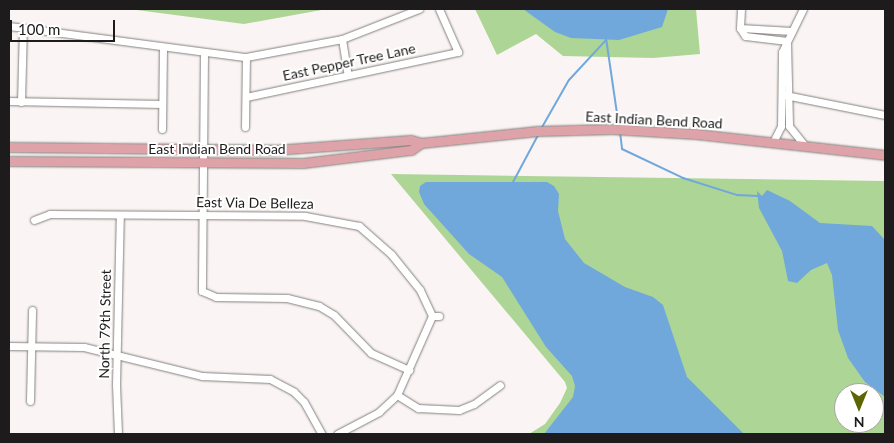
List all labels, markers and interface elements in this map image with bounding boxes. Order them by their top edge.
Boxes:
scale bar [12,10,118,42]
text: 100 m [18,20,60,38]
street label: East Pepper Tree Lane [281,40,417,84]
street label: East Indian Bend Road [585,108,723,132]
street label: East Indian Bend Road [148,141,286,157]
street label: East Via De Belleza [196,194,314,212]
street label: North 79th Street [96,269,114,379]
north arrow [834,383,884,433]
text: N [854,414,864,431]

